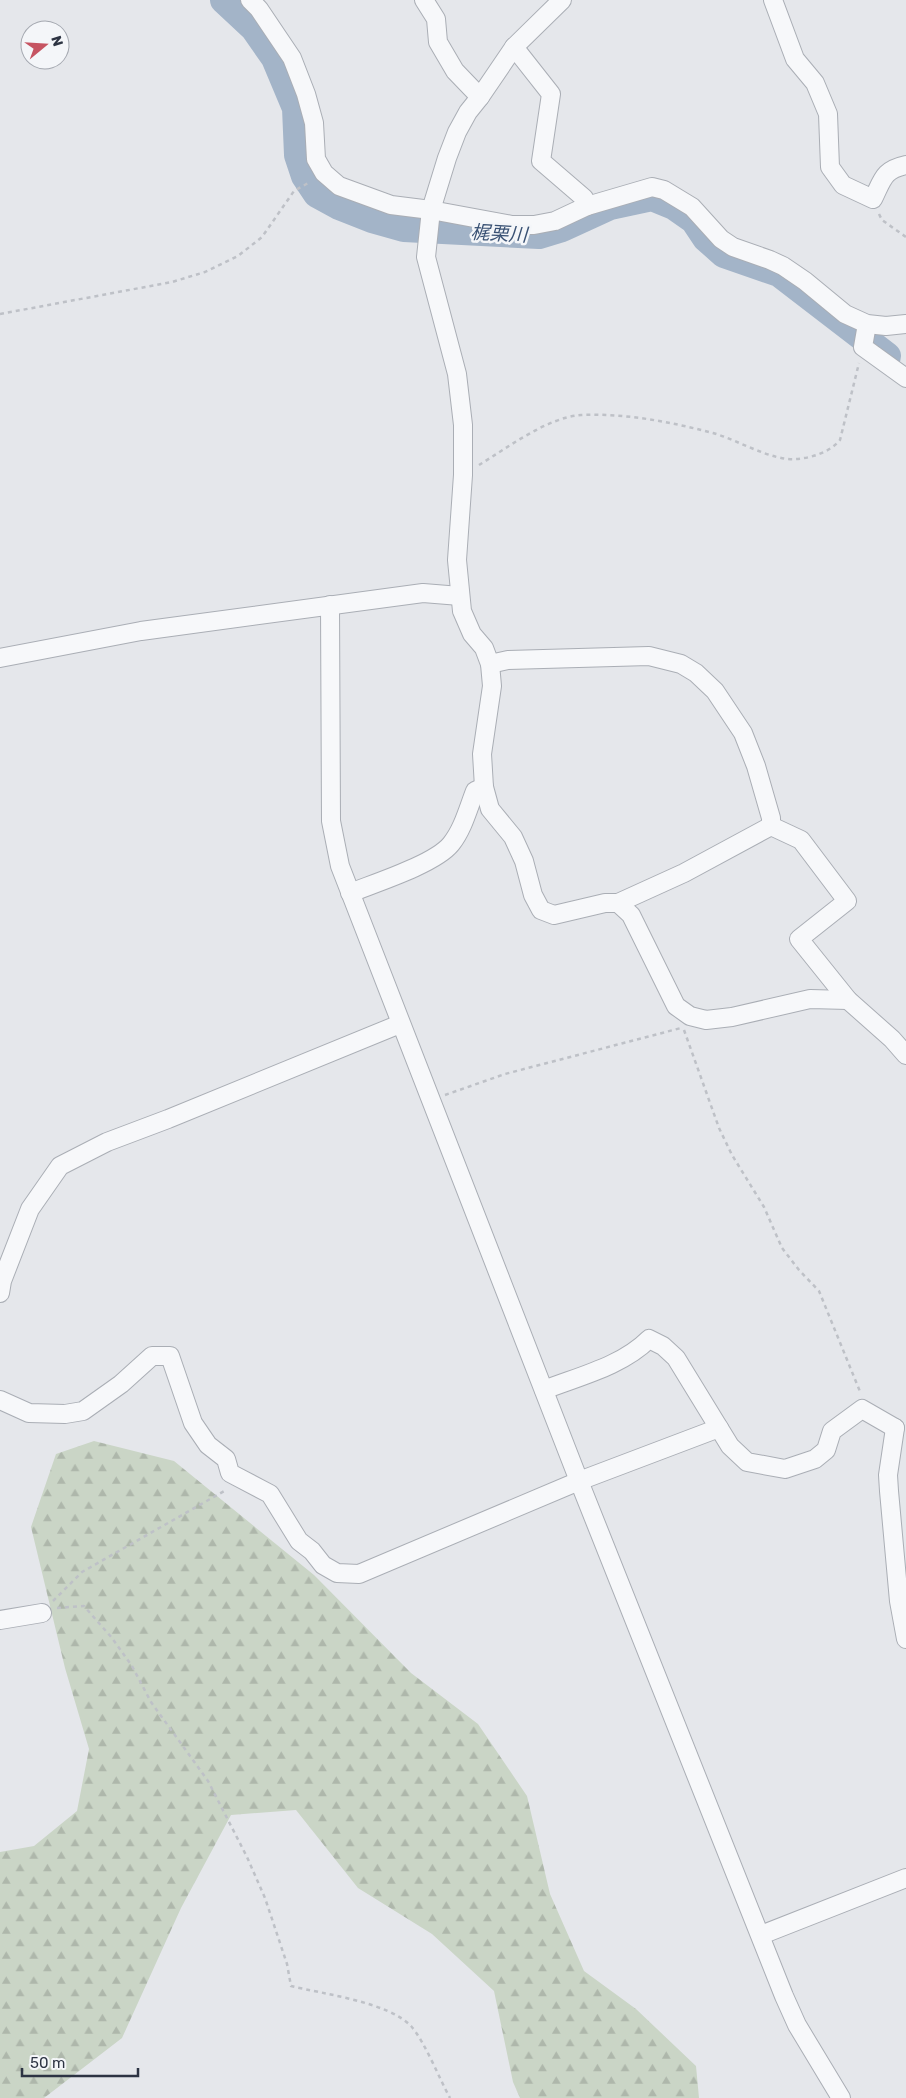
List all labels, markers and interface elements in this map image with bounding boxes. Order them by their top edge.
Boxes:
north arrow [20,20,70,70]
text: N [47,34,67,49]
water label: 梶栗川 [470,221,530,247]
scale bar [22,2046,139,2078]
text: 50 m [30,2054,65,2072]

